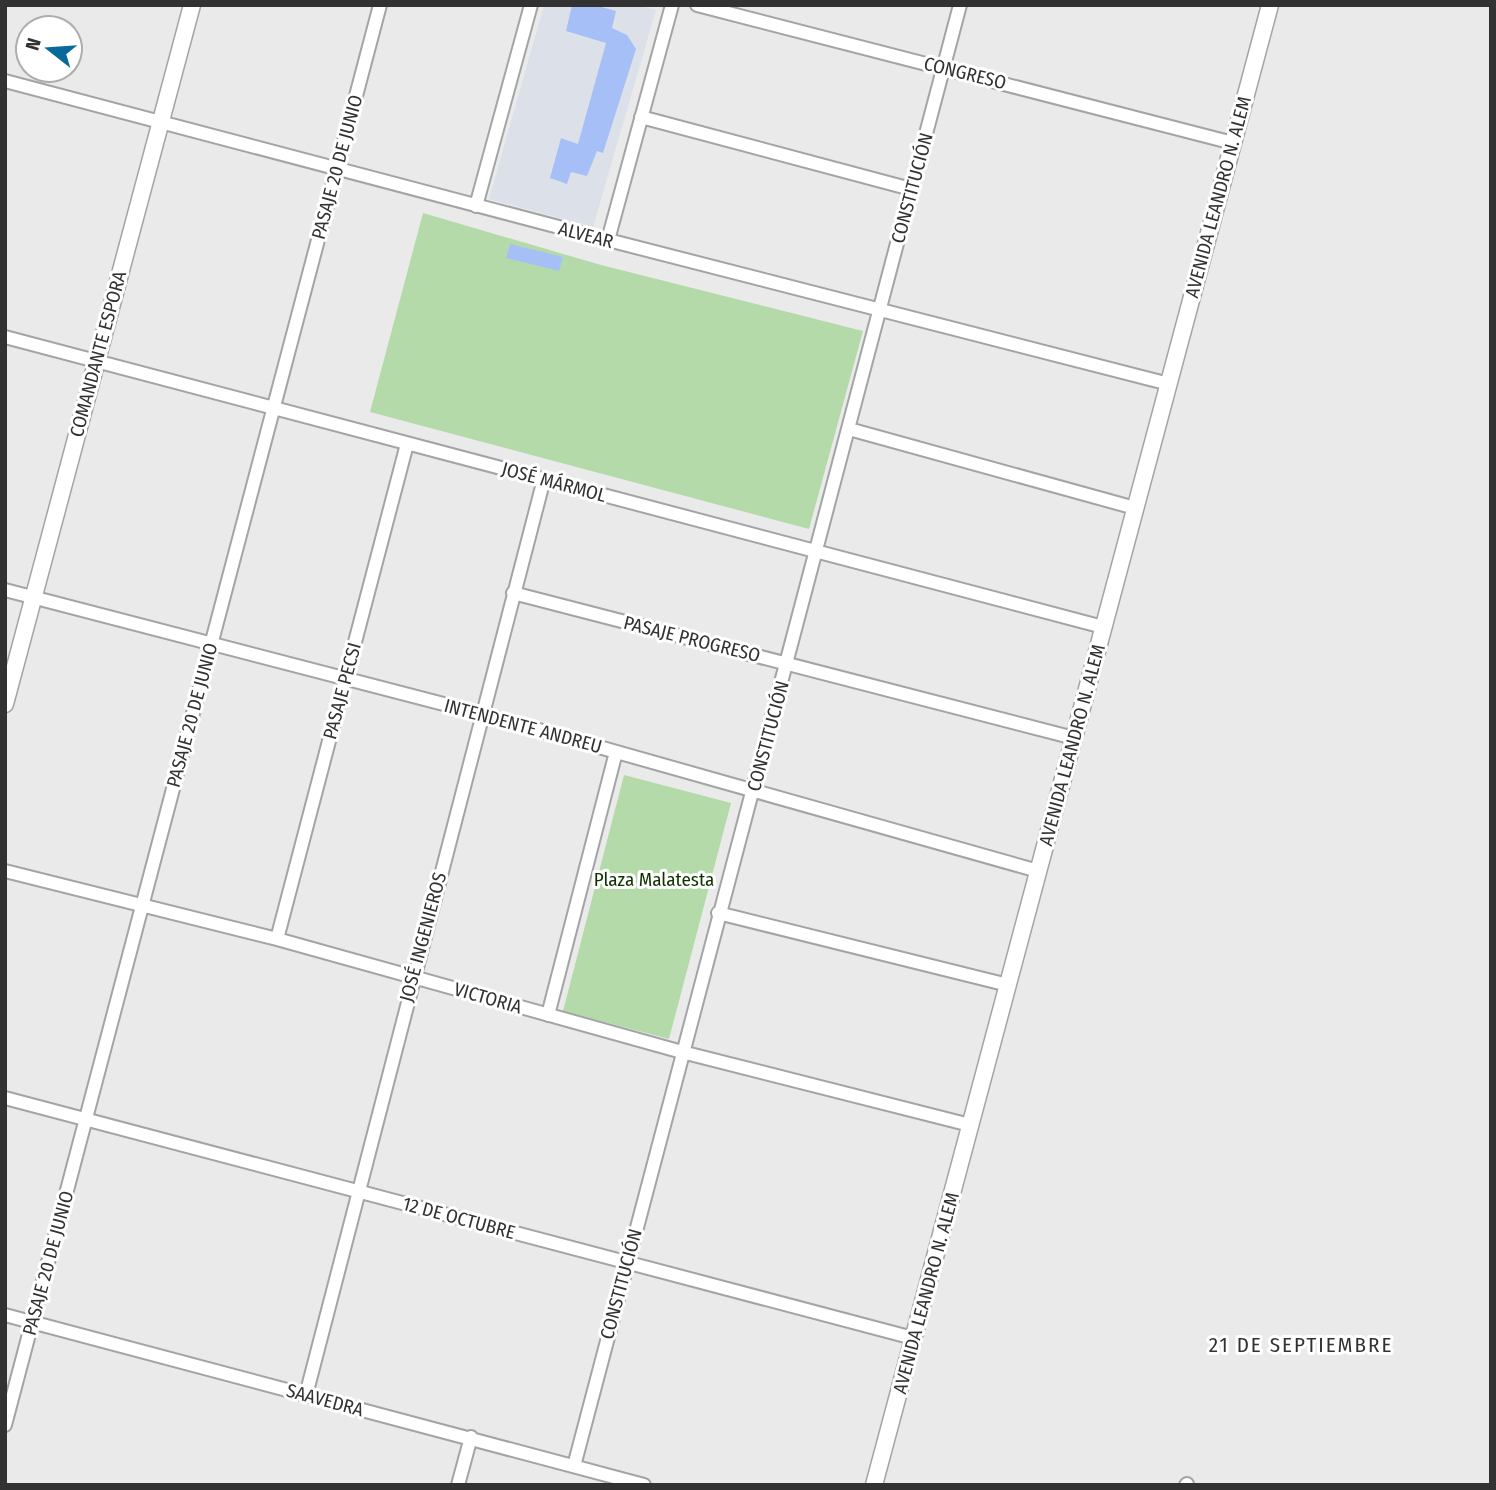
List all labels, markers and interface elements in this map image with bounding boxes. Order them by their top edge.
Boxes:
north arrow [14,14,84,84]
text: N [21,35,46,53]
street label: CONGRESO [921,52,1009,94]
street label: PASAJE 20 DE JUNIO [307,92,367,242]
street label: AVENIDA LEANDRO N. ALEM [1180,94,1256,300]
street label: CONSTITUCIÓN [886,130,938,246]
street label: ALVEAR [556,217,616,253]
street label: COMANDANTE ESPORA [65,268,131,440]
street label: JOSÉ MÁRMOL [499,457,609,507]
street label: PASAJE PROGRESO [621,611,763,667]
street label: PASAJE 20 DE JUNIO [162,640,222,790]
street label: PASAJE PECSI [318,640,366,742]
street label: AVENIDA LEANDRO N. ALEM [1034,642,1110,848]
street label: CONSTITUCIÓN [742,678,794,794]
street label: INTENDENTE ANDREU [442,694,604,758]
park label: Plaza Malatesta [594,868,714,891]
street label: JOSÉ INGENIEROS [395,870,451,1004]
street label: VICTORIA [451,977,525,1019]
street label: PASAJE 20 DE JUNIO [18,1188,78,1338]
street label: AVENIDA LEANDRO N. ALEM [888,1190,964,1396]
street label: 12 DE OCTUBRE [400,1192,518,1244]
street label: CONSTITUCIÓN [595,1226,647,1342]
district label: 21 DE SEPTIEMBRE [1209,1332,1393,1358]
street label: SAAVEDRA [284,1379,366,1421]

